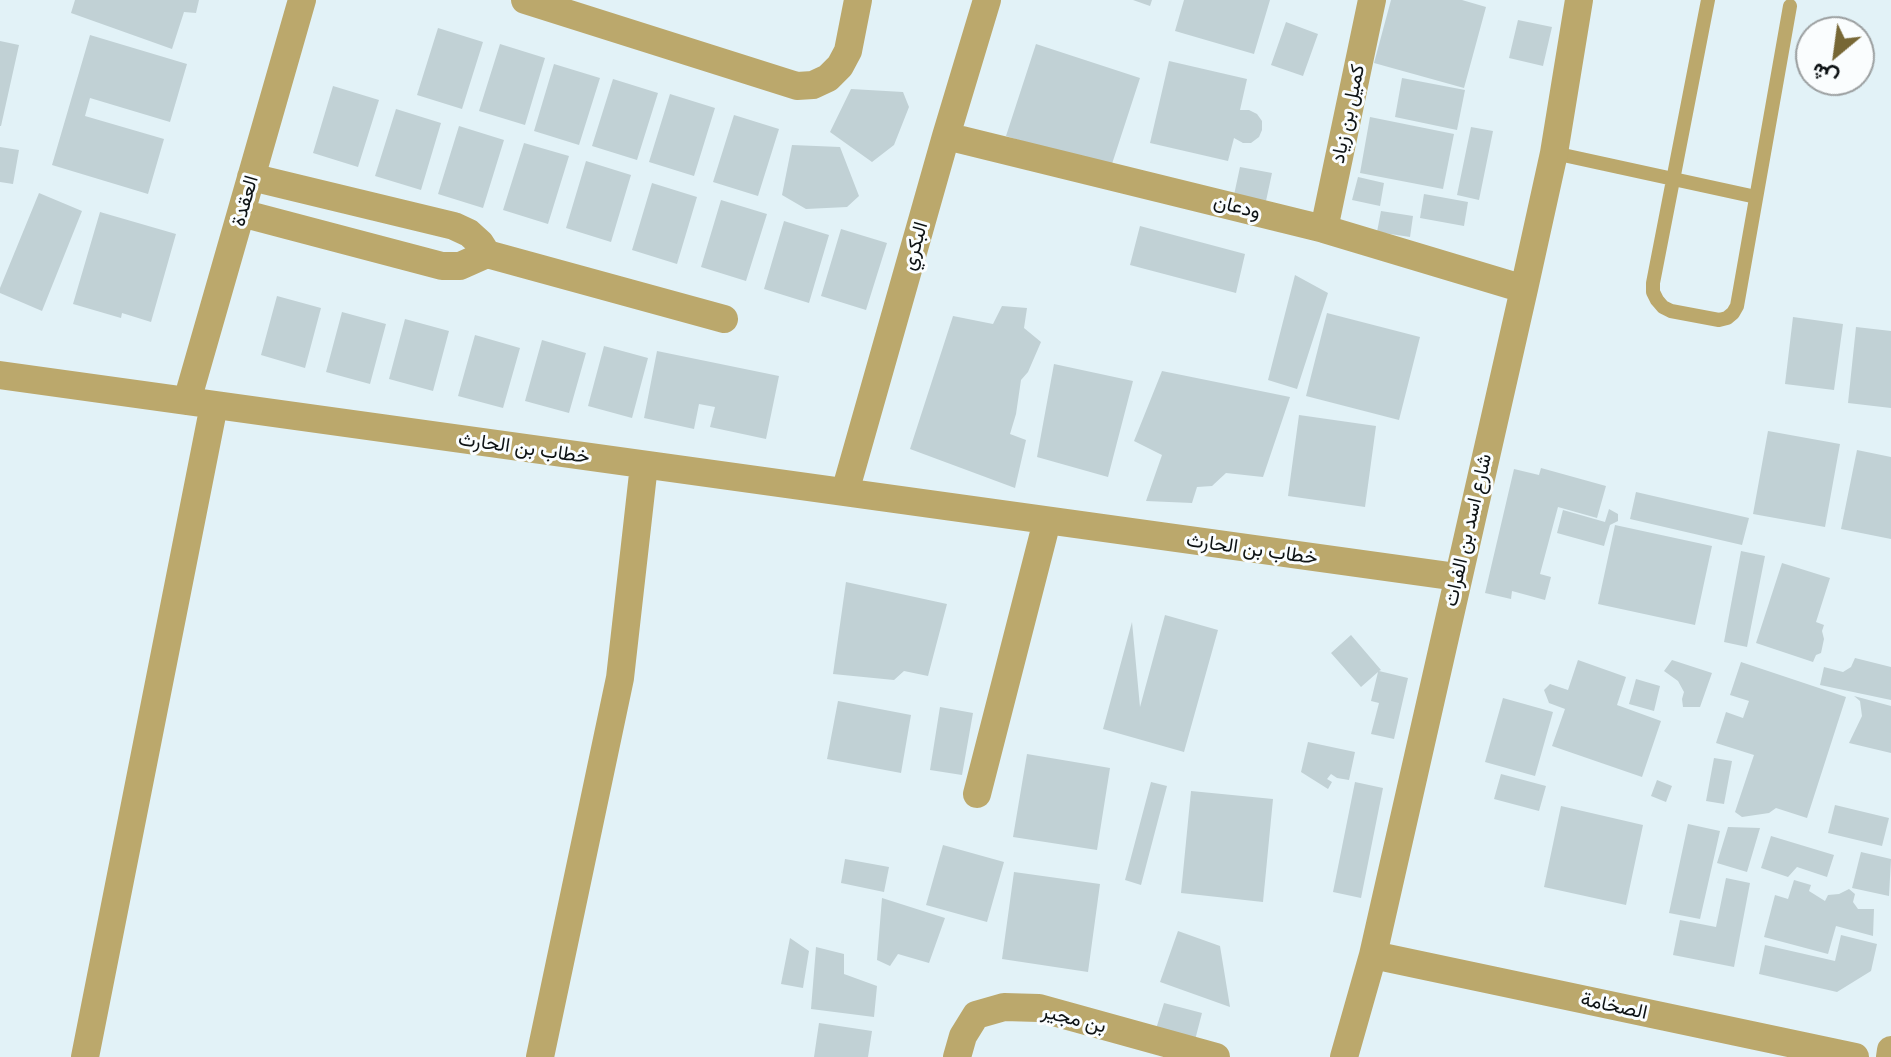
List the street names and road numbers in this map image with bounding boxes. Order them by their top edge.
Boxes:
street label: كميل بن زياد [1326,62,1370,166]
street label: العقدة [226,173,264,229]
street label: ودعان [1211,190,1263,224]
street label: البكري [897,219,933,273]
street label: خطاب بن الحارث [457,427,591,469]
street label: شارع اسد بن الفرات [1439,451,1497,609]
street label: خطاب بن الحارث [1185,528,1319,570]
street label: الصخامة [1578,987,1650,1025]
street label: بن مجير [1039,999,1109,1039]

